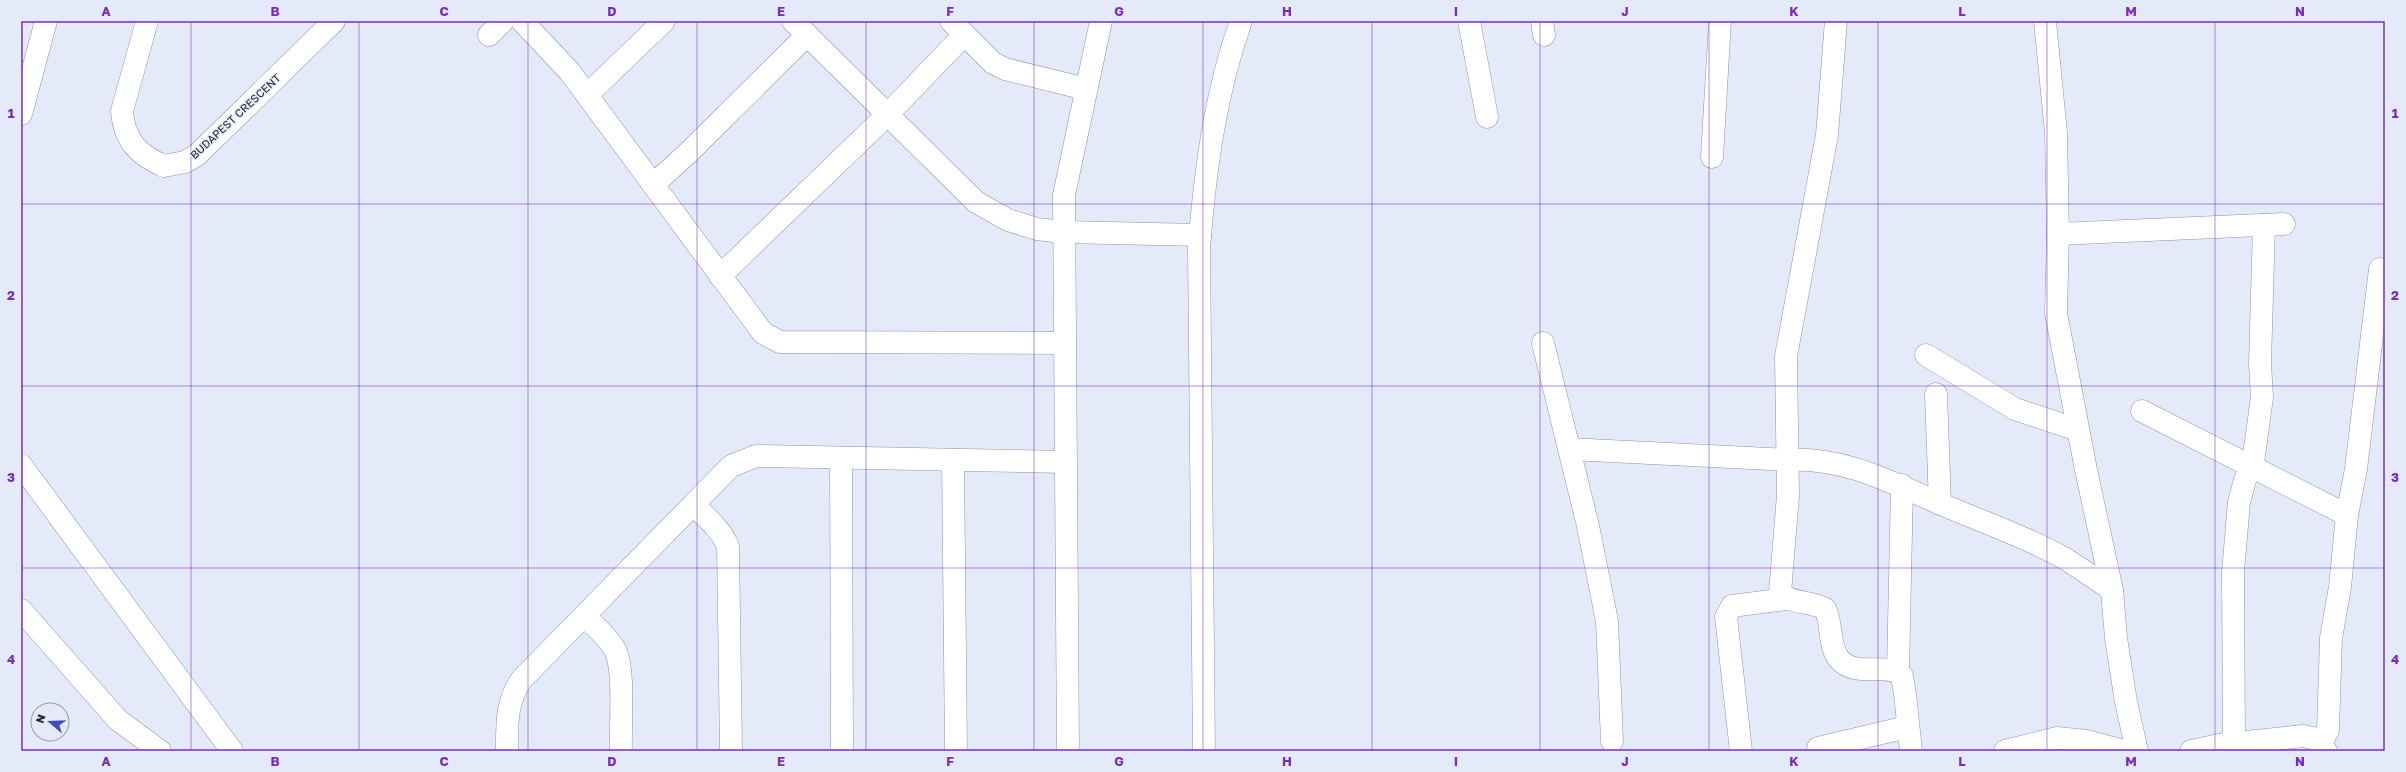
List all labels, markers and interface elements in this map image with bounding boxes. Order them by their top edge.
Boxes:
text: A [101,3,111,19]
text: B [270,3,280,19]
text: C [439,3,449,19]
text: D [607,3,617,19]
text: E [777,3,785,19]
text: F [946,3,954,19]
text: G [1114,3,1124,19]
text: H [1282,3,1292,19]
text: I [1454,3,1458,19]
text: J [1621,3,1629,19]
text: K [1789,3,1799,19]
text: L [1958,3,1966,19]
text: M [2125,3,2137,19]
text: N [2295,3,2305,19]
street label: BUDAPEST CRESCENT [187,71,283,161]
text: 1 [8,105,15,121]
text: 1 [2392,105,2399,121]
text: 2 [7,287,15,303]
text: 2 [2391,287,2399,303]
text: 3 [7,469,15,485]
text: 3 [2391,469,2399,485]
text: 4 [7,651,15,667]
text: 4 [2391,651,2399,667]
north arrow [30,702,70,742]
text: N [33,713,48,725]
text: A [101,753,111,769]
text: B [270,753,280,769]
text: C [439,753,449,769]
text: D [607,753,617,769]
text: E [777,753,785,769]
text: F [946,753,954,769]
text: G [1114,753,1124,769]
text: H [1282,753,1292,769]
text: I [1454,753,1458,769]
text: J [1621,753,1629,769]
text: K [1789,753,1799,769]
text: L [1958,753,1966,769]
text: M [2125,753,2137,769]
text: N [2295,753,2305,769]

